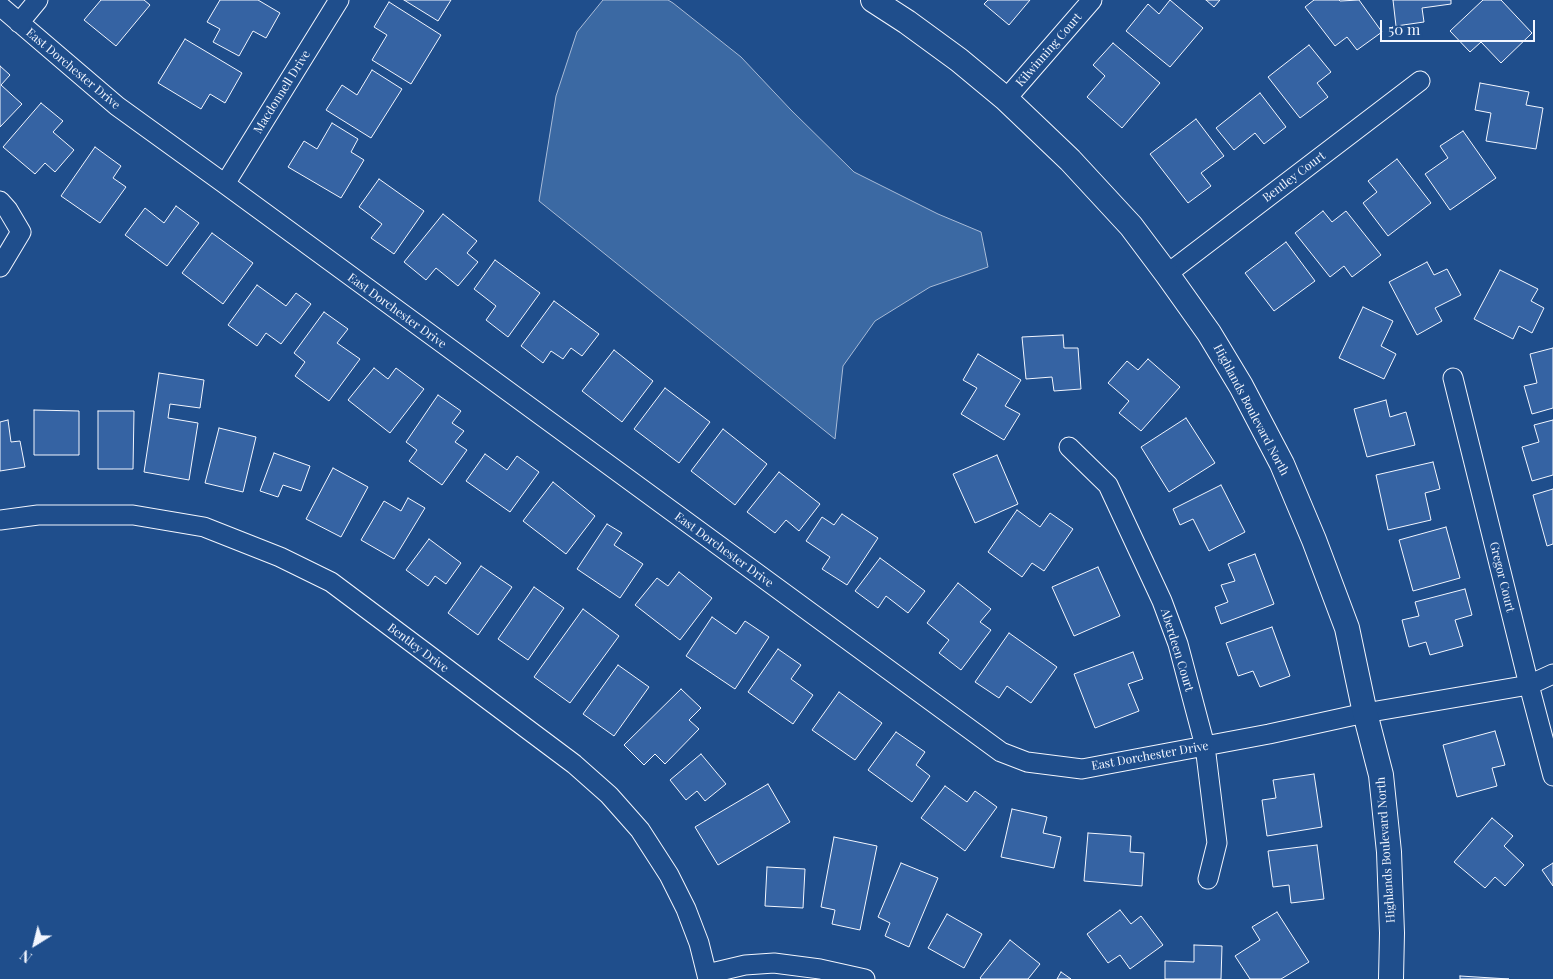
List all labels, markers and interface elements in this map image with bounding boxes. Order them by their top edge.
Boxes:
street label: Kilwinning Court [1013,10,1085,90]
scale bar [1383,10,1538,42]
text: 50 m [1388,19,1420,39]
street label: East Dorchester Drive [23,25,123,113]
street label: Macdonnell Drive [251,48,313,136]
street label: Bentley Court [1260,149,1328,205]
street label: East Dorchester Drive [345,270,449,352]
street label: Highlands Boulevard North [1210,342,1292,478]
street label: East Dorchester Drive [672,509,776,591]
street label: Gregor Court [1486,540,1518,614]
street label: Aberdeen Court [1158,607,1196,693]
street label: Bentley Drive [385,620,451,676]
street label: East Dorchester Drive [1090,739,1210,773]
street label: Highlands Boulevard North [1374,776,1398,924]
north arrow [10,919,60,969]
text: N [16,946,36,967]

